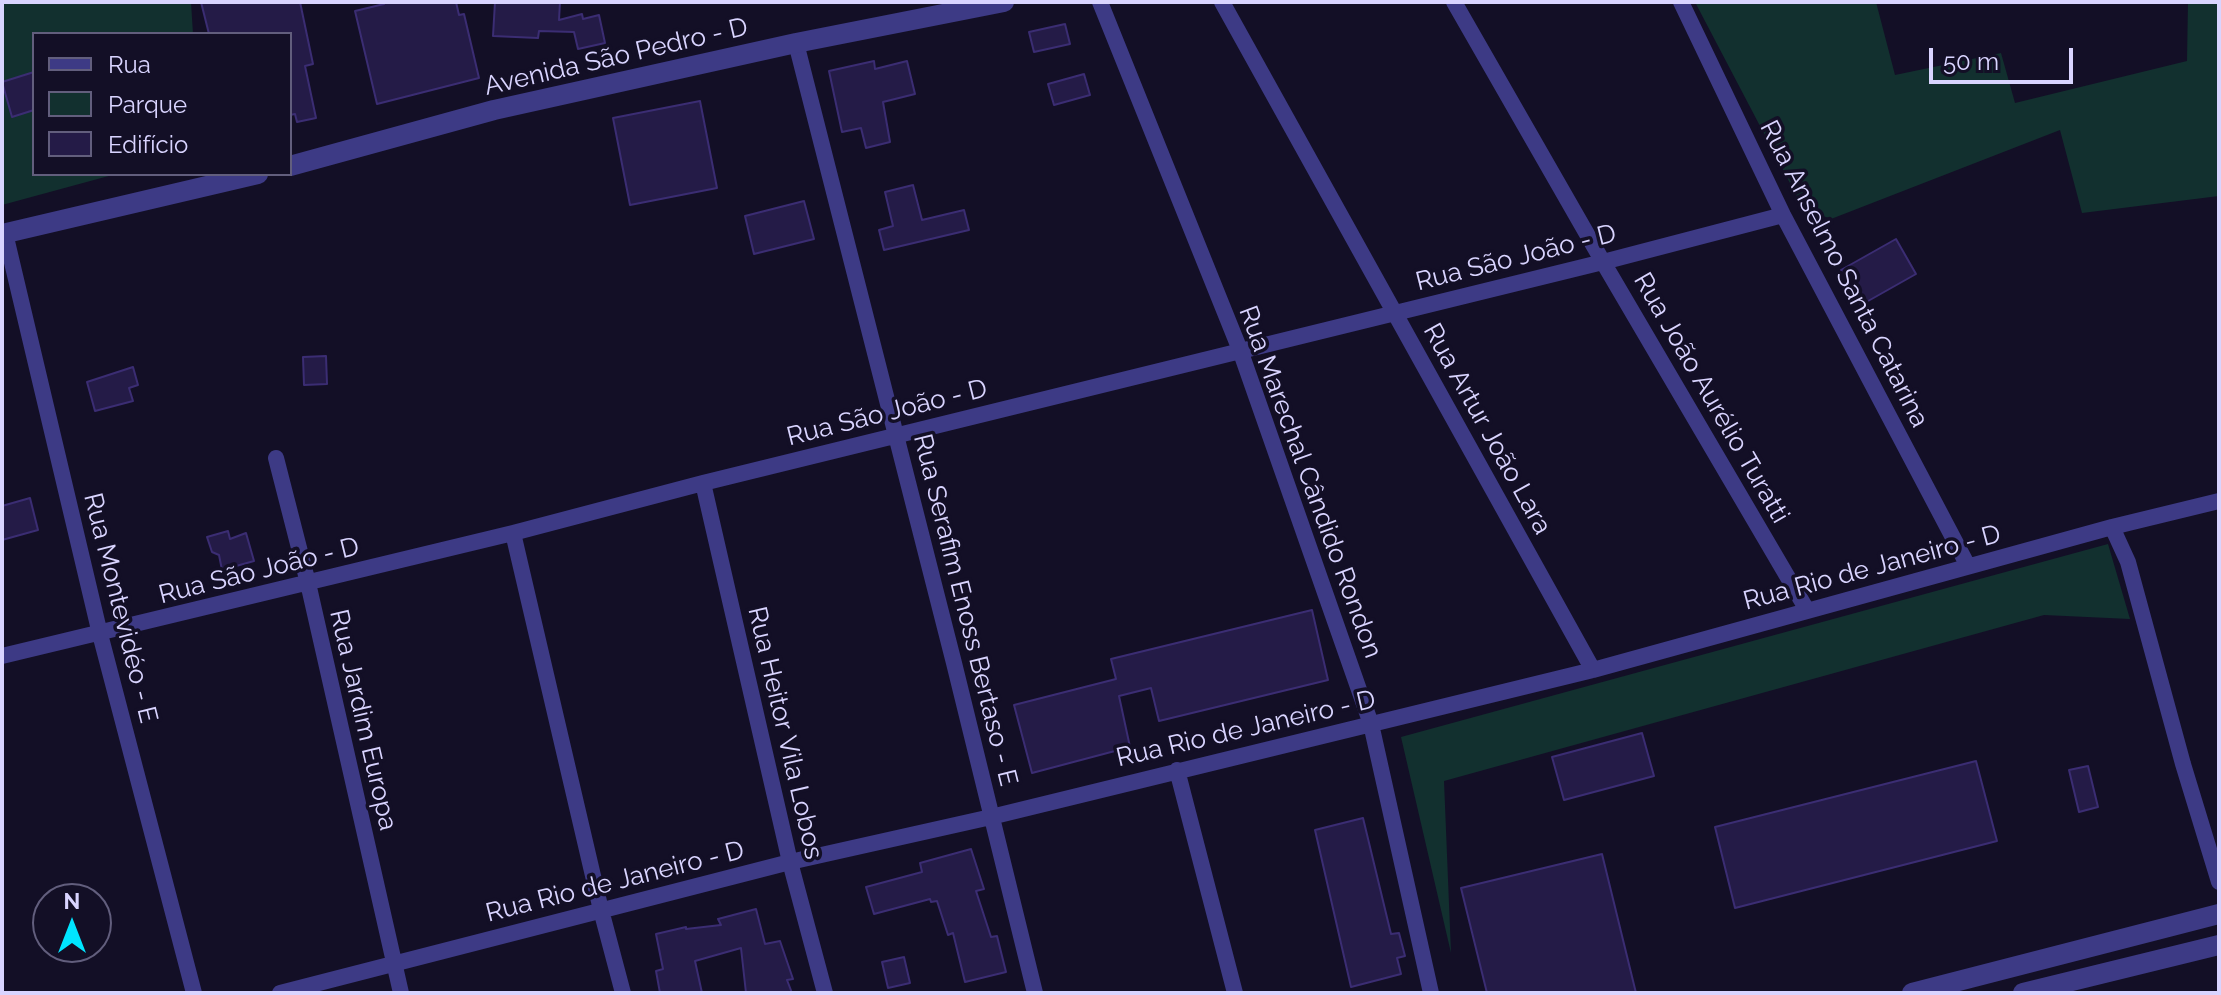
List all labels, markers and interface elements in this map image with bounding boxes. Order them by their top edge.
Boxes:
street label: Avenida São Pedro - D [481,11,751,103]
legend [32,32,292,176]
scale bar [1933,32,2077,82]
text: 50 m [1943,47,1999,76]
text: Rua [108,50,151,79]
text: Parque [108,90,187,119]
street label: Rua Anselmo Santa Catarina [1753,115,1935,433]
text: Edifício [108,130,188,159]
street label: Rua São João - D [1413,218,1619,298]
street label: Rua João Aurélio Turatti [1627,267,1795,529]
street label: Rua Marechal Cândido Rondon [1232,302,1388,662]
street label: Rua Artur João Lara [1416,318,1558,540]
street label: Rua São João - D [784,373,990,453]
street label: Rua Serafim Enoss Bertaso - E [906,431,1024,789]
street label: Rua Montevidéo - E [76,490,164,726]
street label: Rua Rio de Janeiro - D [1740,519,2004,617]
street label: Rua São João - D [156,531,362,611]
street label: Rua Heitor Vila Lobos [741,604,829,862]
street label: Rua Jardim Europa [322,606,404,834]
street label: Rua Rio de Janeiro - D [1113,684,1379,774]
street label: Rua Rio de Janeiro - D [483,835,747,929]
north arrow [32,883,112,963]
text: N [64,888,80,914]

